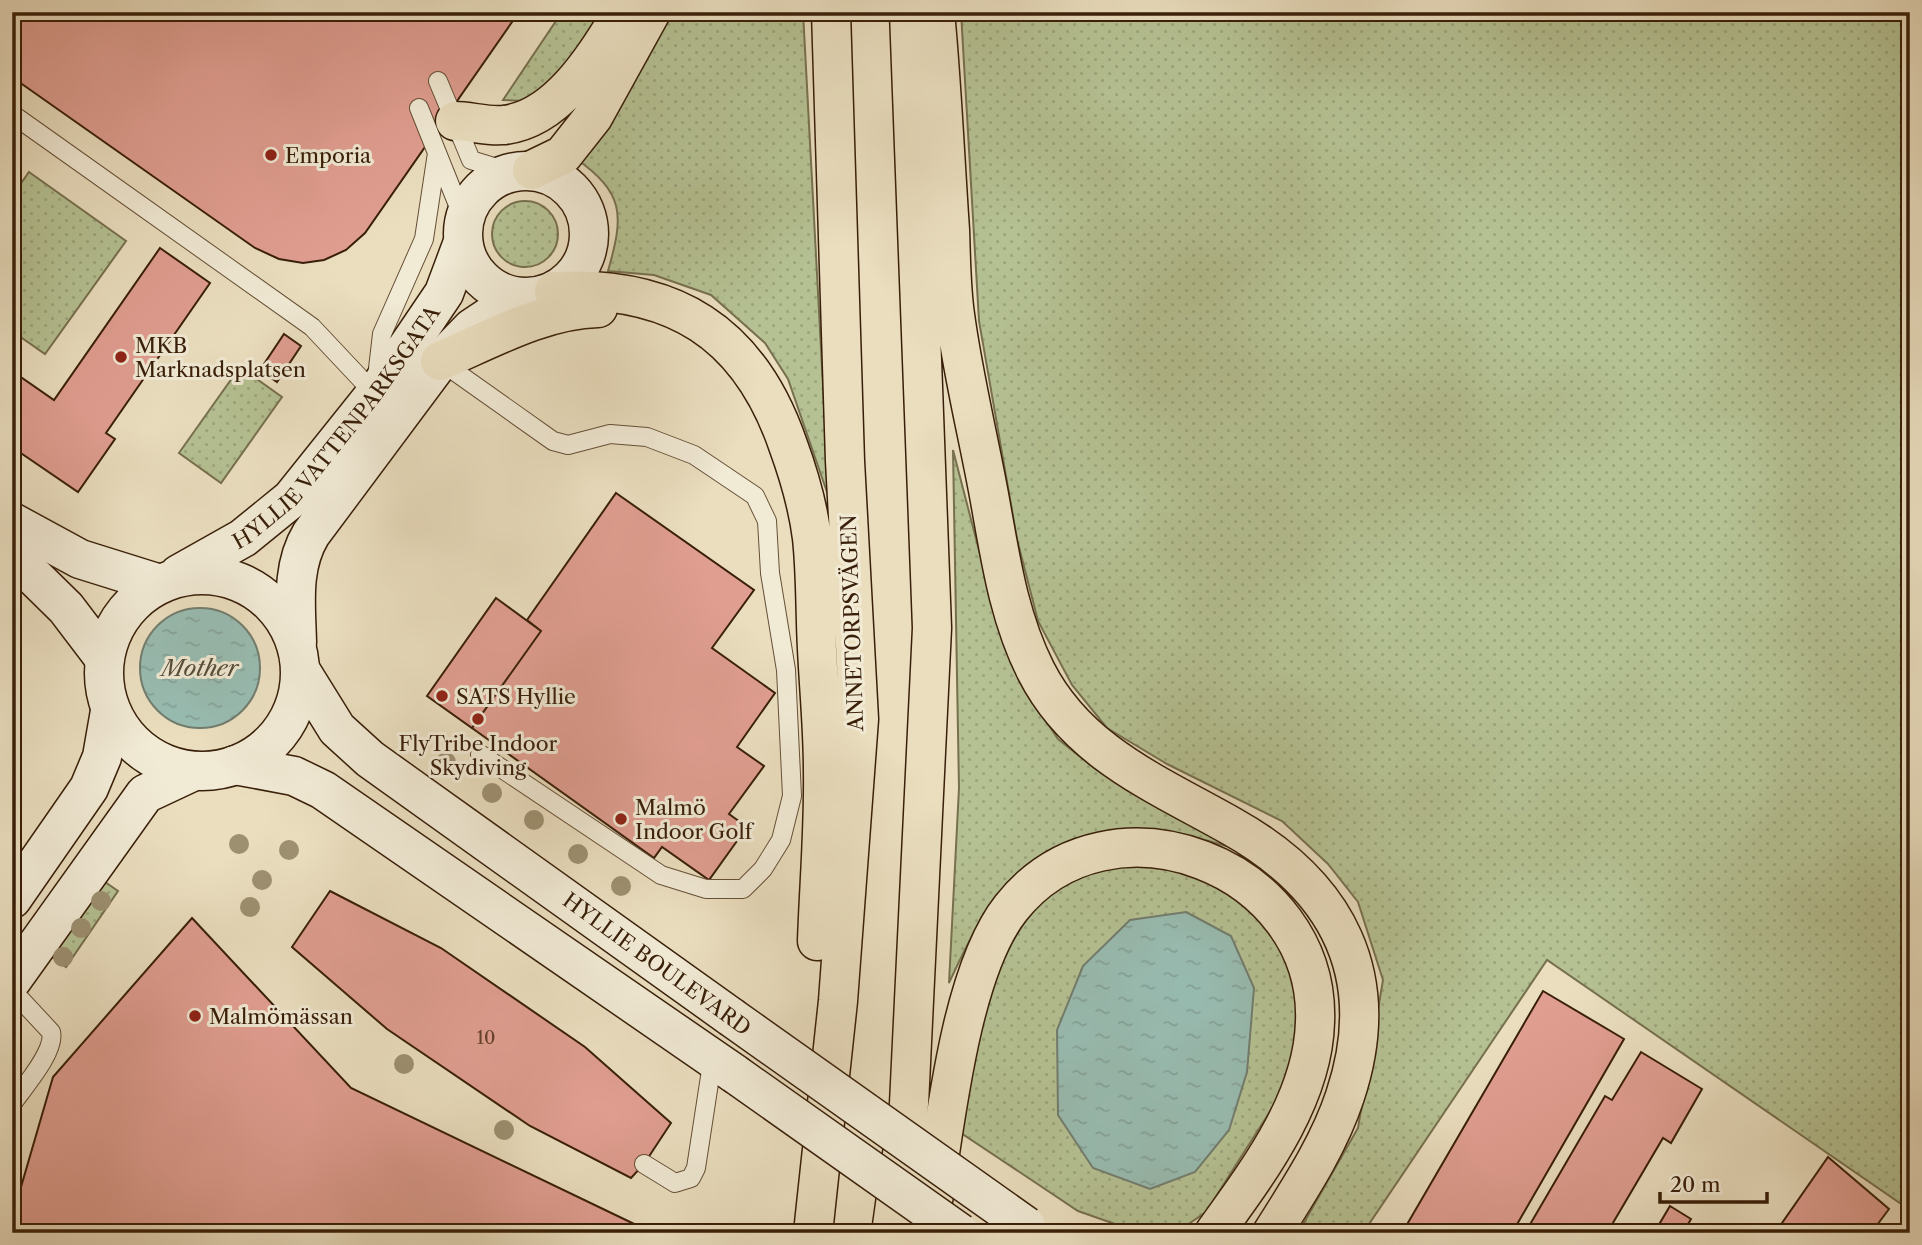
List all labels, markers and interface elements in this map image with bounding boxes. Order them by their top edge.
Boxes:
place label: Emporia [285,143,372,168]
marker: Emporia [263,147,279,163]
street label: HYLLIE VATTENPARKSGATA [228,300,445,554]
place label: MKB Marknadsplatsen [135,333,306,382]
marker: MKB Marknadsplatsen [113,349,129,365]
street label: ANNETORPSVÄGEN [836,514,868,733]
water label: Mother [158,654,240,682]
place label: SATS Hyllie [456,684,576,709]
marker: SATS Hyllie [434,688,450,704]
marker: FlyTribe Indoor Skydiving [470,711,486,727]
place label: FlyTribe Indoor Skydiving [399,731,558,780]
place label: Malmö Indoor Golf [635,795,755,844]
marker: Malmö Indoor Golf [613,811,629,827]
street label: HYLLIE BOULEVARD [558,887,756,1041]
place label: Malmömässan [209,1004,353,1029]
marker: Malmömässan [187,1008,203,1024]
house number: 10 [477,1027,495,1049]
scale bar [1660,1161,1766,1205]
text: 20 m [1670,1172,1721,1197]

